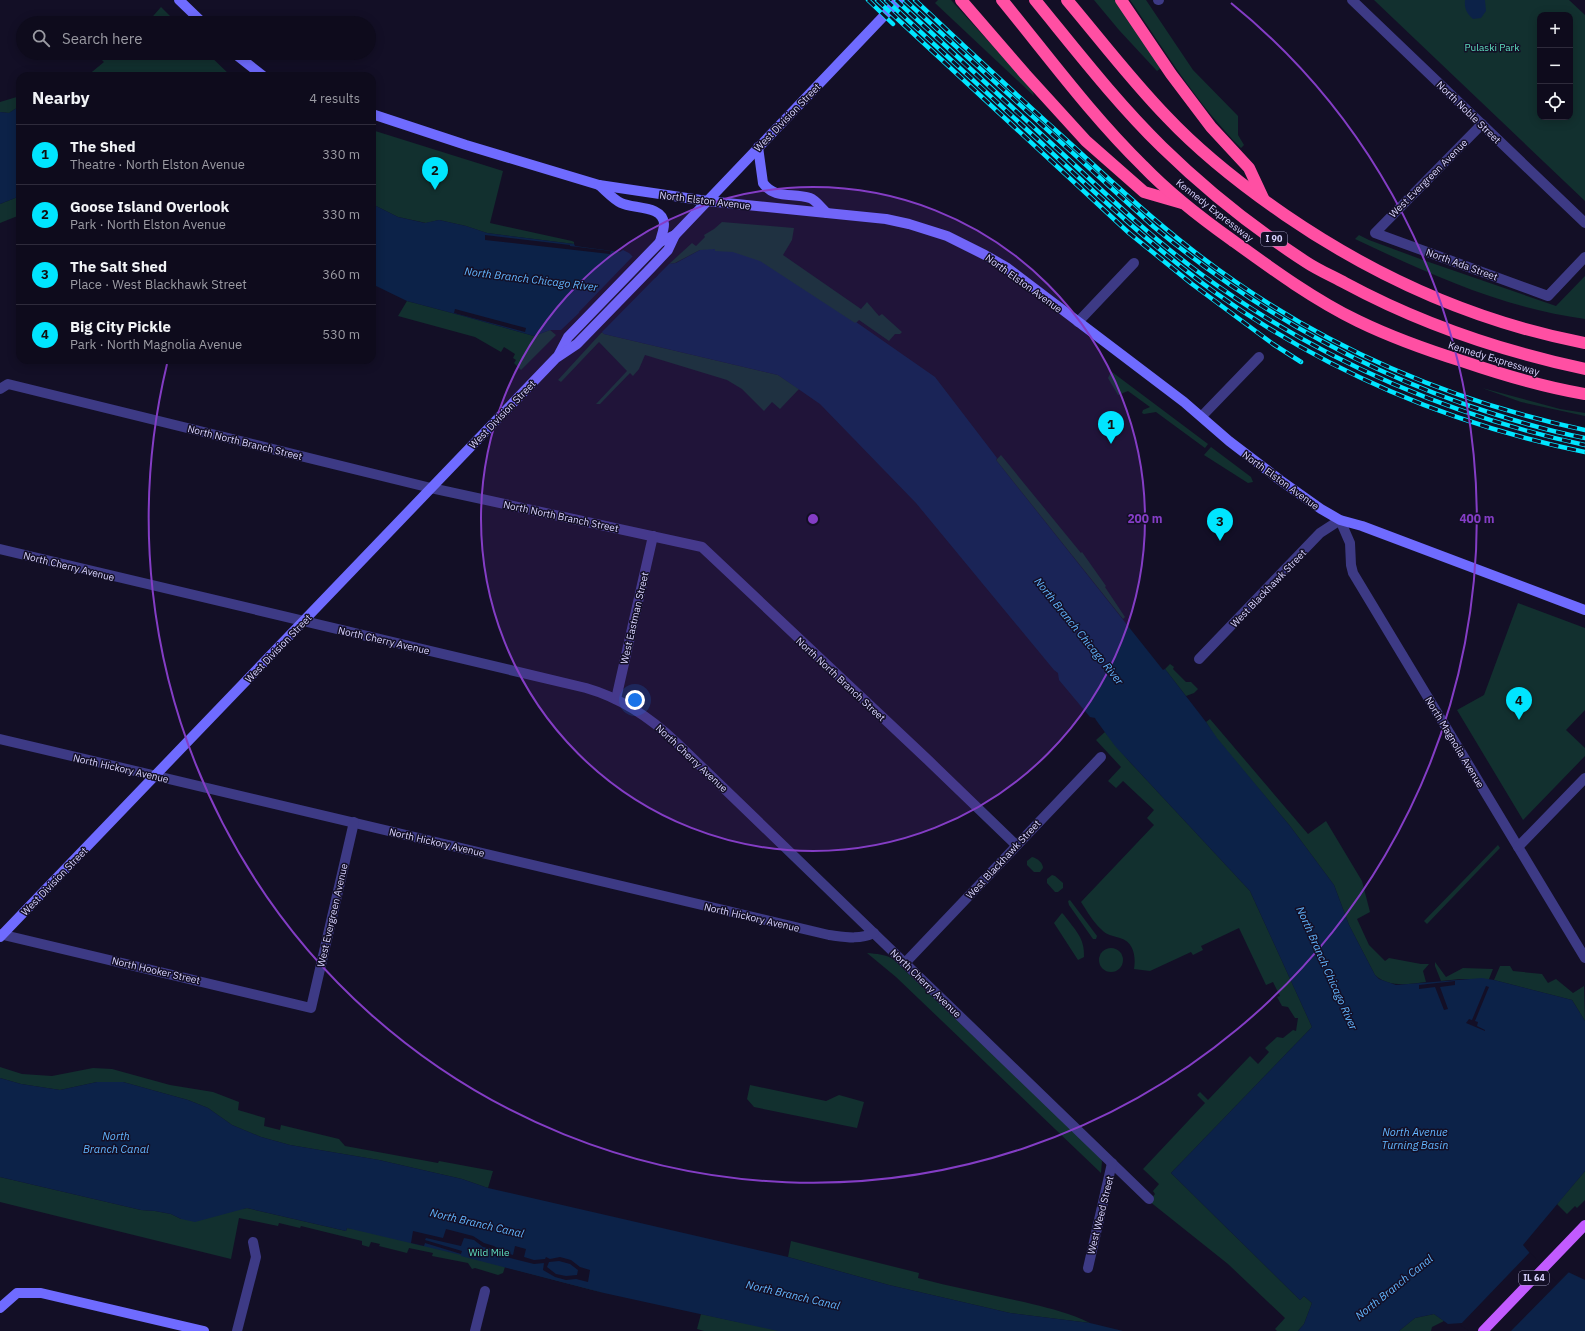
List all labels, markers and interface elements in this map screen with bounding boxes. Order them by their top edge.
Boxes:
map controls [1537,12,1573,120]
button: + [1537,12,1573,48]
search box [16,16,376,60]
icon: search [30,27,52,49]
text: Search here [62,29,142,48]
park label: Pulaski Park [1464,41,1520,54]
button: − [1537,48,1573,84]
street label: North Noble Street [1434,78,1504,147]
street label: West Division Street [751,80,824,154]
button: locate [1537,84,1573,120]
text: Nearby [32,87,90,109]
text: 4 results [309,90,360,107]
street label: West Evergreen Avenue [1386,136,1471,220]
text: The Shed [70,137,136,156]
text: 1 [41,146,49,163]
text: 330 m [322,146,360,163]
text: Theatre · North Elston Avenue [70,156,245,173]
pin: 2 [422,157,448,190]
street label: Kennedy Expressway [1173,176,1256,245]
street label: North Elston Avenue [659,188,752,213]
text: Goose Island Overlook [70,197,229,216]
text: 2 [41,206,49,223]
text: 330 m [322,206,360,223]
text: Park · North Elston Avenue [70,216,226,233]
road number: I 90 [1261,232,1287,246]
street label: North Ada Street [1424,245,1500,284]
street label: North Elston Avenue [983,251,1065,316]
text: The Salt Shed [70,257,167,276]
water label: North Branch Chicago River [464,264,599,294]
text: 3 [41,266,49,283]
text: 360 m [322,266,360,283]
text: Place · West Blackhawk Street [70,276,247,293]
text: Big City Pickle [70,317,171,336]
text: 4 [41,326,49,343]
text: 530 m [322,326,360,343]
text: Park · North Magnolia Avenue [70,336,242,353]
street label: Kennedy Expressway [1447,338,1541,379]
street label: West Division Street [466,377,539,451]
pin: 1 [1098,411,1124,444]
street label: North North Branch Street [186,422,304,463]
street label: North Elston Avenue [1240,448,1322,513]
street label: North North Branch Street [502,498,620,535]
pin: 3 [1207,508,1233,541]
text: 200 m [1127,511,1163,526]
text: 400 m [1459,511,1495,526]
centre of rings [806,512,820,526]
street label: West Blackhawk Street [1228,546,1309,630]
street label: North Cherry Avenue [22,549,116,584]
street label: West Eastman Street [618,570,651,665]
water label: North Branch Chicago River [1031,575,1127,688]
street label: West Division Street [242,611,315,685]
street label: North Cherry Avenue [337,624,431,657]
street label: North North Branch Street [793,635,888,725]
pin: 4 [1506,687,1532,720]
your location [625,690,645,710]
street label: North Magnolia Avenue [1422,694,1487,791]
street label: North Cherry Avenue [653,722,731,795]
street label: North Hickory Avenue [72,751,170,786]
street label: West Blackhawk Street [963,817,1044,902]
street label: North Hickory Avenue [388,825,486,860]
street label: West Division Street [18,844,91,918]
street label: West Evergreen Avenue [314,862,351,968]
street label: North Hickory Avenue [703,900,801,935]
water label: North Branch Chicago River [1293,904,1361,1033]
street label: North Cherry Avenue [888,946,964,1021]
street label: North Hooker Street [110,954,202,987]
water label: North Avenue Turning Basin [1382,1125,1448,1152]
water label: North Branch Canal [83,1129,149,1156]
street label: West Weed Street [1084,1174,1117,1256]
water label: North Branch Canal [429,1205,525,1241]
park label: Wild Mile [468,1246,510,1259]
water label: North Branch Canal [1352,1251,1436,1323]
road number: IL 64 [1519,1271,1549,1285]
water label: North Branch Canal [745,1277,841,1313]

